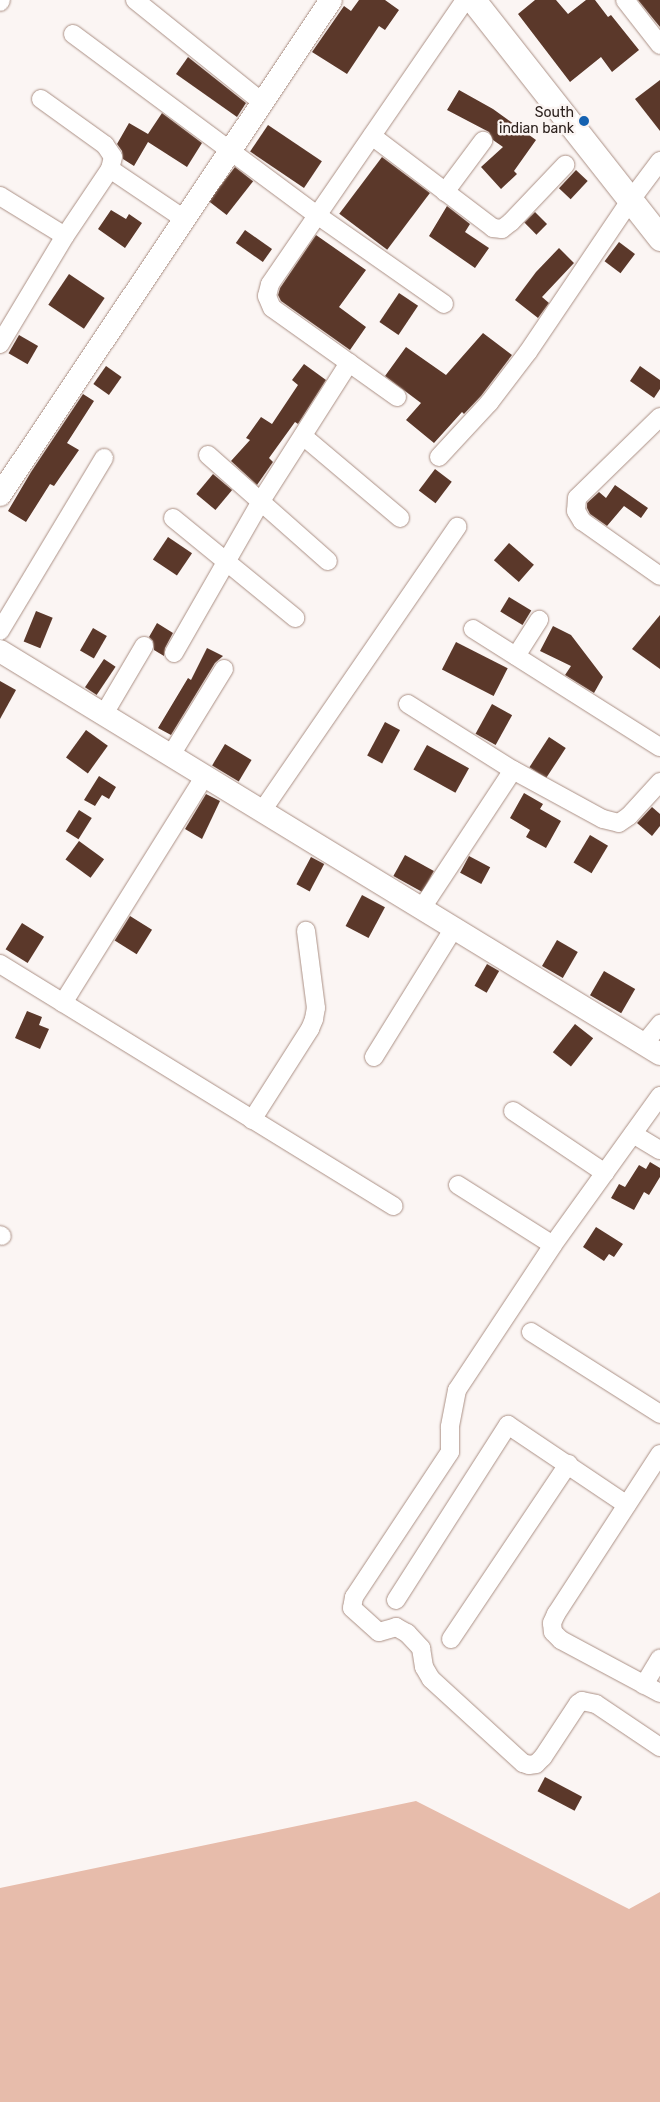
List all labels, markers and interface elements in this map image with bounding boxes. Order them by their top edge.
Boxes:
place label: South indian bank [499,105,574,138]
marker: South indian bank [578,115,590,127]

